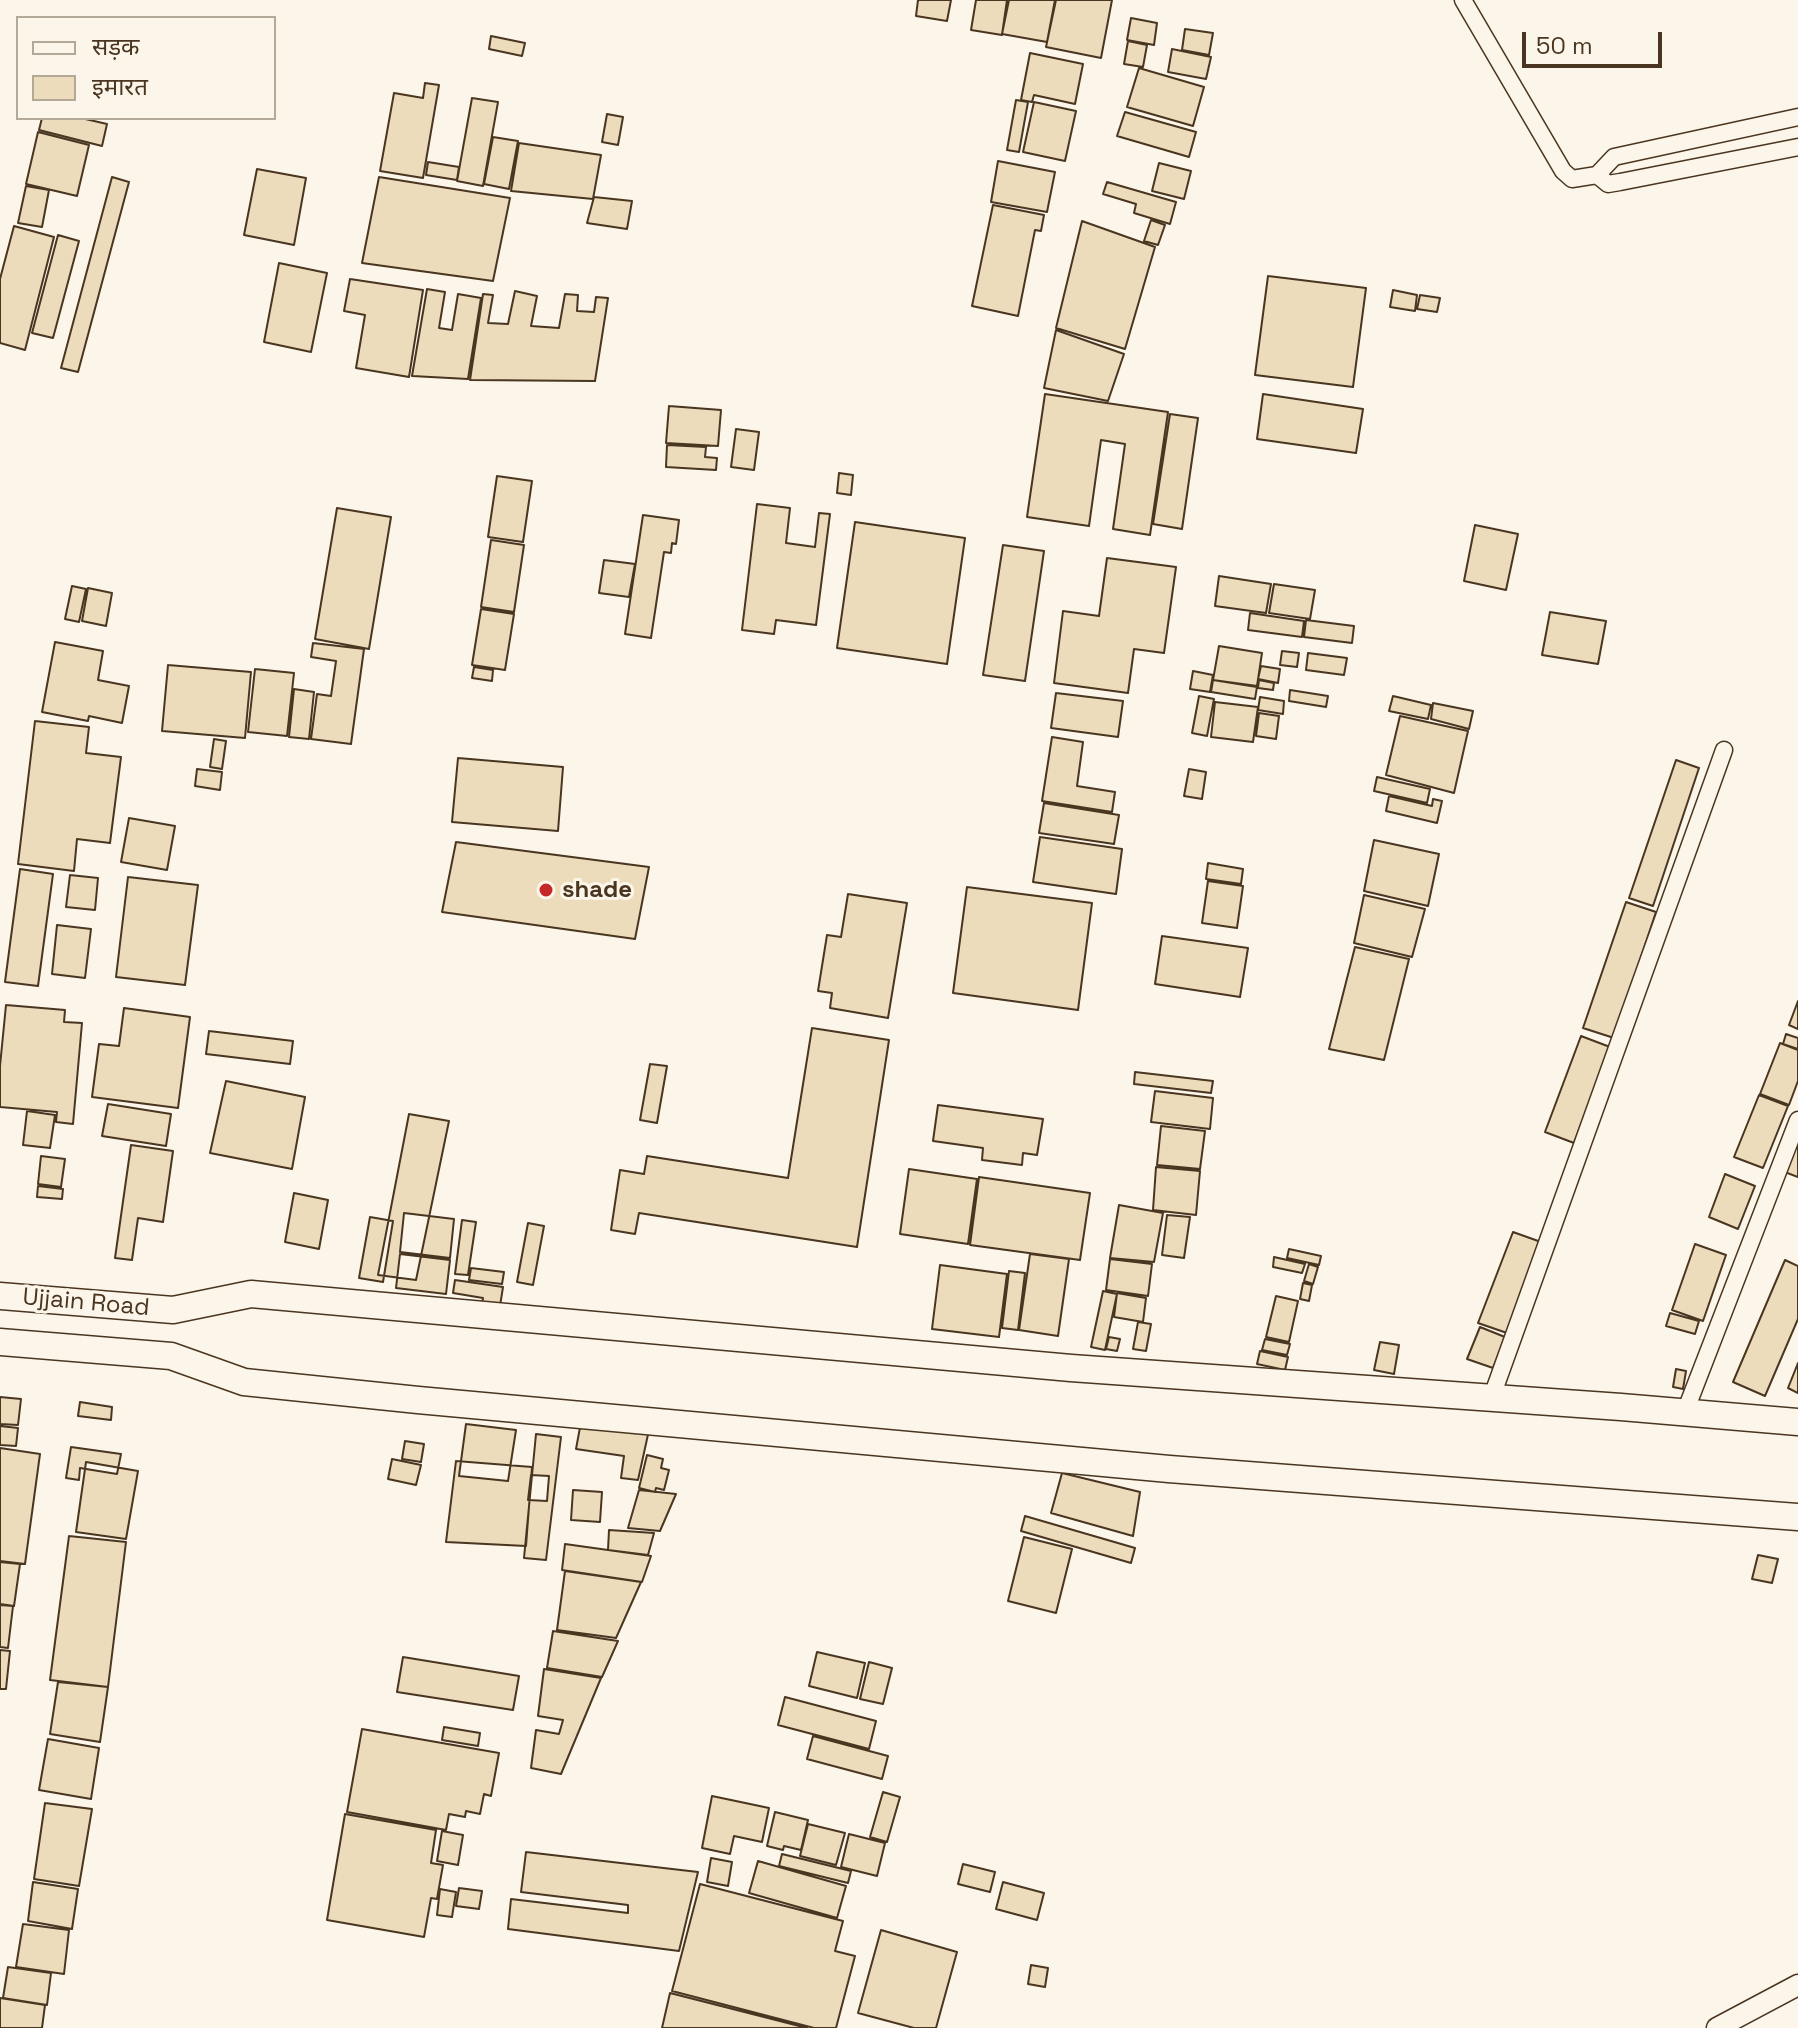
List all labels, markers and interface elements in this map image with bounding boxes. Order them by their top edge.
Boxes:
legend [16,16,276,120]
scale bar [1526,16,1666,66]
text: 50 m [1536,30,1593,61]
text: सड़क [92,31,140,62]
text: इमारत [92,71,148,102]
place label: shade [562,876,632,904]
marker: shade [537,881,555,899]
street label: Ujjain Road [21,1283,151,1323]

